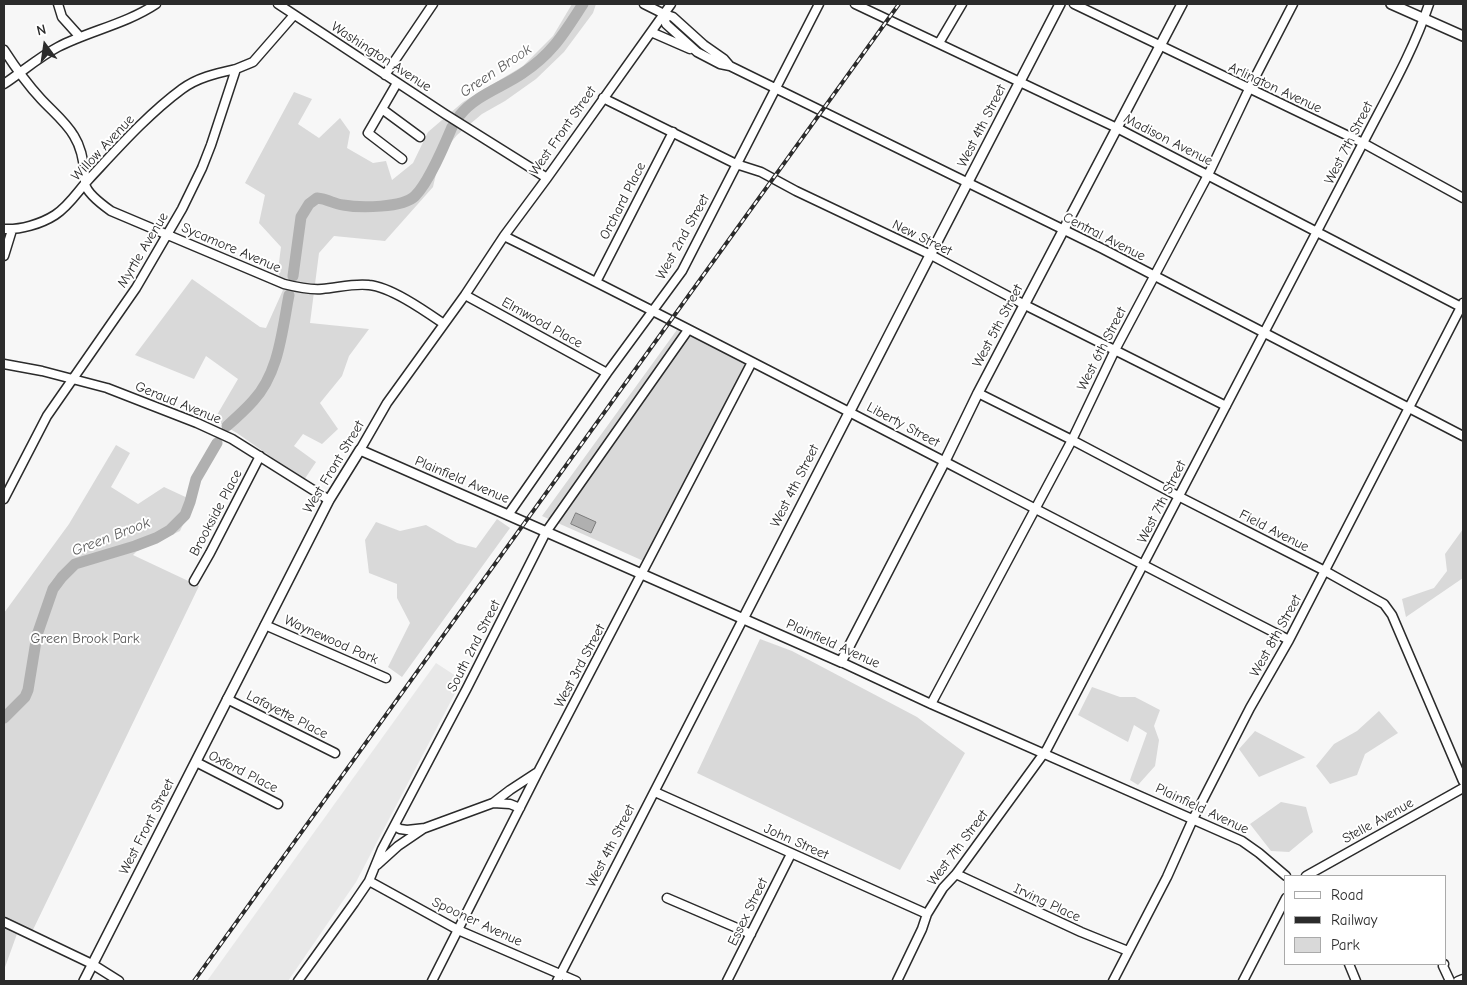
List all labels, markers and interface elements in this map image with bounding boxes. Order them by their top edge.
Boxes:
street label: Washington Avenue [328,18,434,96]
north arrow [20,20,70,70]
text: N [35,21,48,39]
water label: Green Brook [457,40,535,102]
street label: Arlington Avenue [1226,59,1324,117]
street label: West 4th Street [954,82,1010,170]
street label: West Front Street [526,83,600,179]
street label: West 7th Street [1321,99,1377,187]
street label: Madison Avenue [1121,110,1215,170]
street label: Willow Avenue [68,111,138,185]
street label: Orchard Place [596,159,650,243]
street label: West 2nd Street [653,191,713,283]
street label: Myrtle Avenue [114,209,172,291]
street label: Central Avenue [1060,209,1148,265]
street label: New Street [889,216,955,260]
street label: Sycamore Avenue [179,219,283,277]
street label: West 5th Street [969,282,1027,370]
street label: Elmwood Place [499,294,585,352]
street label: West 6th Street [1074,304,1130,394]
street label: Geraud Avenue [132,378,224,428]
street label: Liberty Street [864,399,942,451]
street label: West Front Street [300,418,368,516]
street label: West 4th Street [767,442,823,530]
street label: Plainfield Avenue [412,453,512,507]
street label: West 7th Street [1134,458,1190,546]
street label: Brookside Place [186,467,246,559]
street label: Field Avenue [1236,506,1312,556]
water label: Green Brook [69,514,153,560]
street label: West 8th Street [1247,592,1305,680]
street label: South 2nd Street [444,597,504,695]
street label: Waynewood Park [281,612,381,668]
street label: Plainfield Avenue [783,616,883,672]
street label: West 3rd Street [551,621,609,711]
park label: Green Brook Park [31,631,139,647]
street label: Lafayette Place [243,687,331,743]
street label: Oxford Place [205,747,281,797]
street label: West Front Street [116,776,178,878]
street label: Plainfield Avenue [1153,780,1251,838]
street label: Stelle Avenue [1339,795,1417,847]
street label: West 4th Street [583,802,639,890]
street label: West 7th Street [924,807,992,889]
street label: John Street [761,820,831,864]
street label: Essex Street [724,875,772,949]
legend [1284,875,1447,965]
street label: Irving Place [1011,880,1083,926]
text: Road [1331,886,1363,904]
street label: Spooner Avenue [429,894,525,950]
text: Railway [1331,911,1377,929]
text: Park [1331,936,1360,954]

